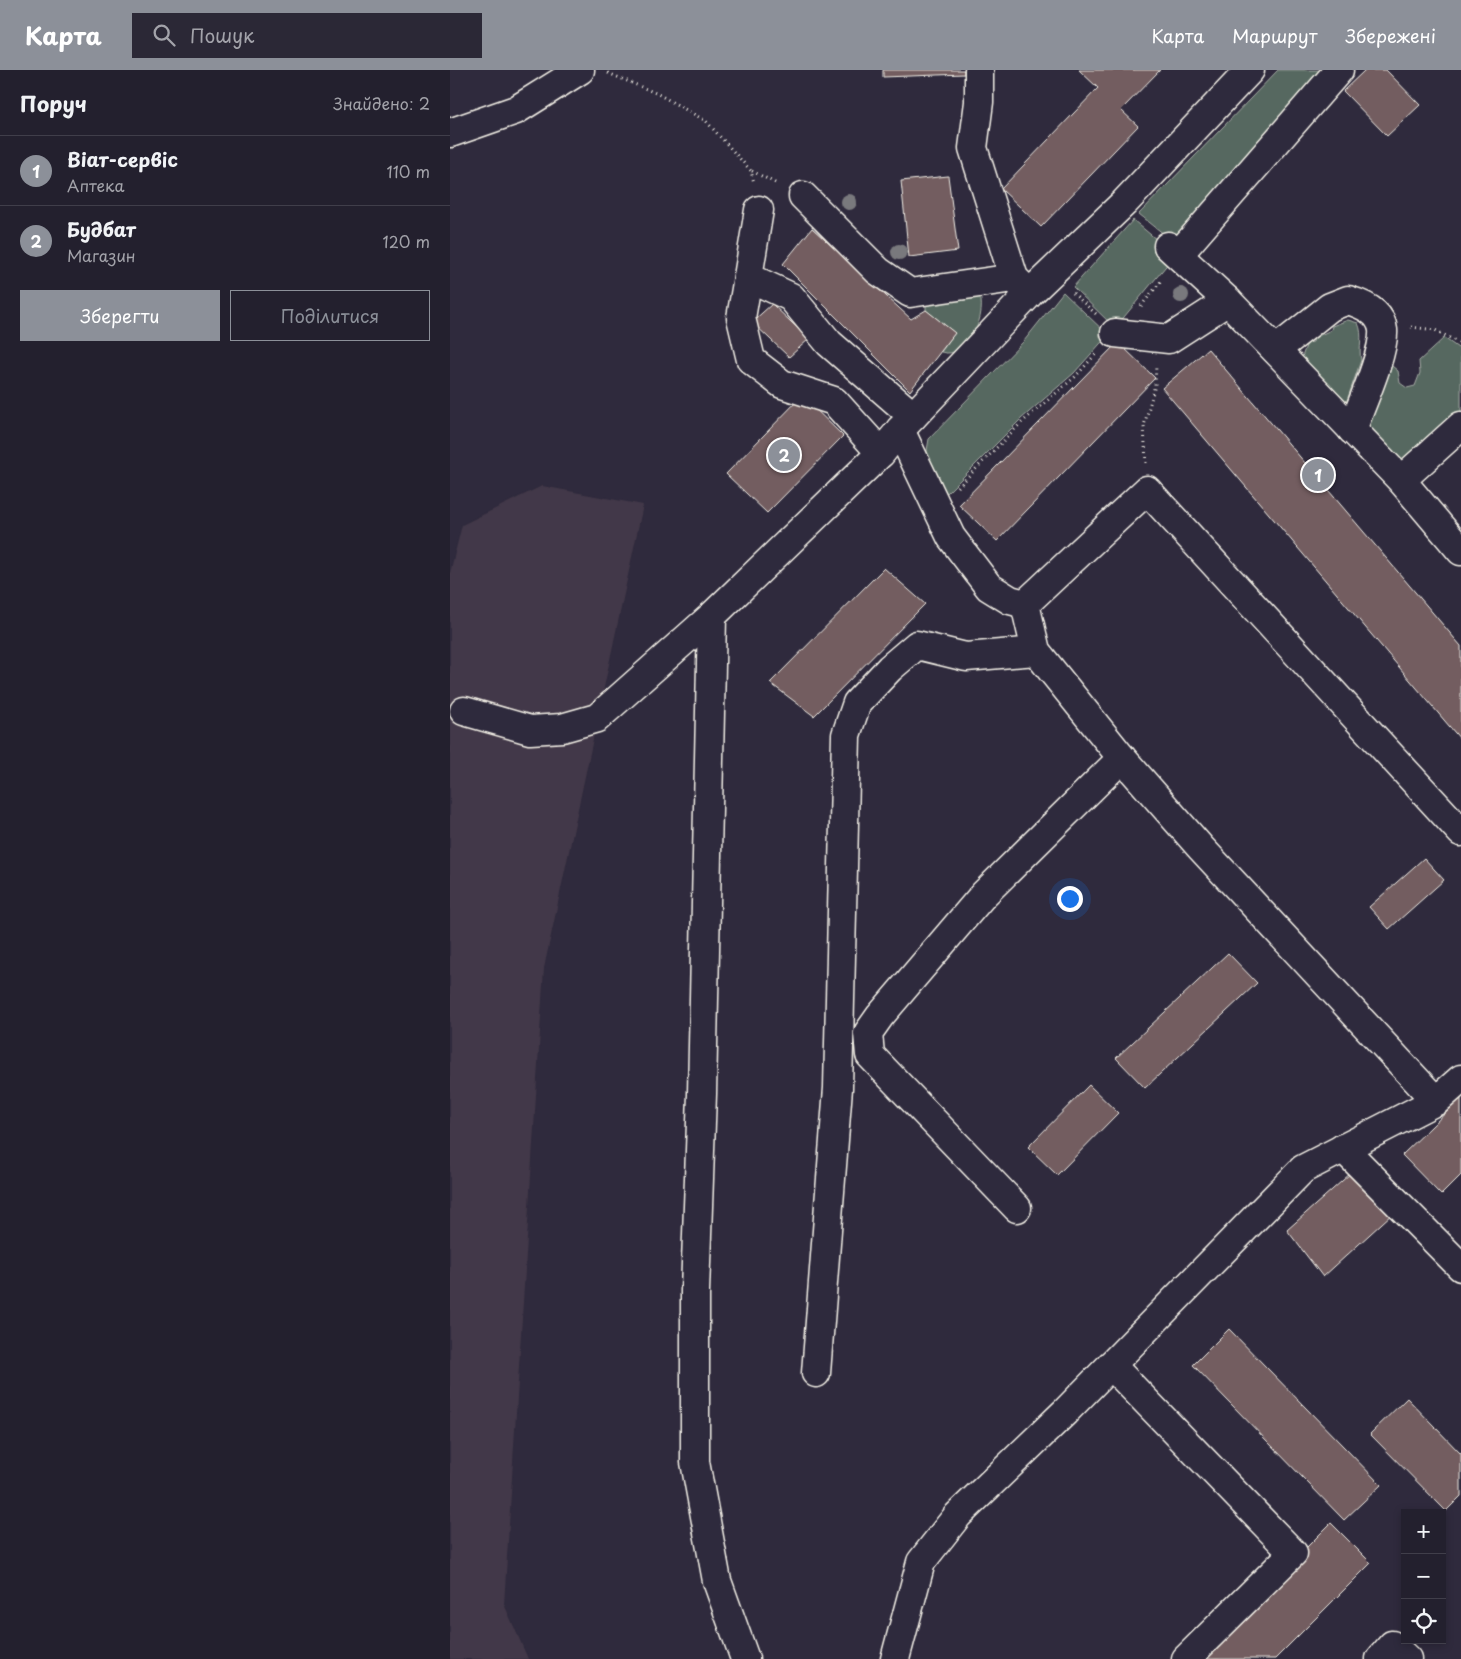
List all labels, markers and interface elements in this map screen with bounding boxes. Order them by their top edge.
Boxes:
search box [132,13,482,58]
text: Карта [25,17,102,53]
icon: search [150,21,178,49]
text: Пошук [190,21,254,49]
text: Карта [1151,22,1204,49]
text: Маршрут [1232,22,1317,49]
text: Збережені [1345,22,1436,49]
text: Поруч [20,87,87,119]
text: Знайдено: 2 [333,91,430,115]
text: Віат-сервіс [67,145,178,173]
text: 1 [32,159,40,183]
text: 110 m [387,159,430,183]
text: Аптека [67,173,124,197]
text: Будбат [67,215,136,243]
text: 2 [30,229,42,253]
text: 120 m [383,229,430,253]
text: Магазин [67,243,136,267]
button: Зберегти [20,290,220,341]
button: Поділитися [230,290,430,341]
pin: 2 [768,436,800,474]
pin: 1 [1302,456,1334,494]
your location [1057,886,1083,912]
map controls [1401,1509,1446,1644]
button: + [1401,1509,1446,1554]
button: − [1401,1554,1446,1599]
button: locate [1401,1599,1446,1644]

